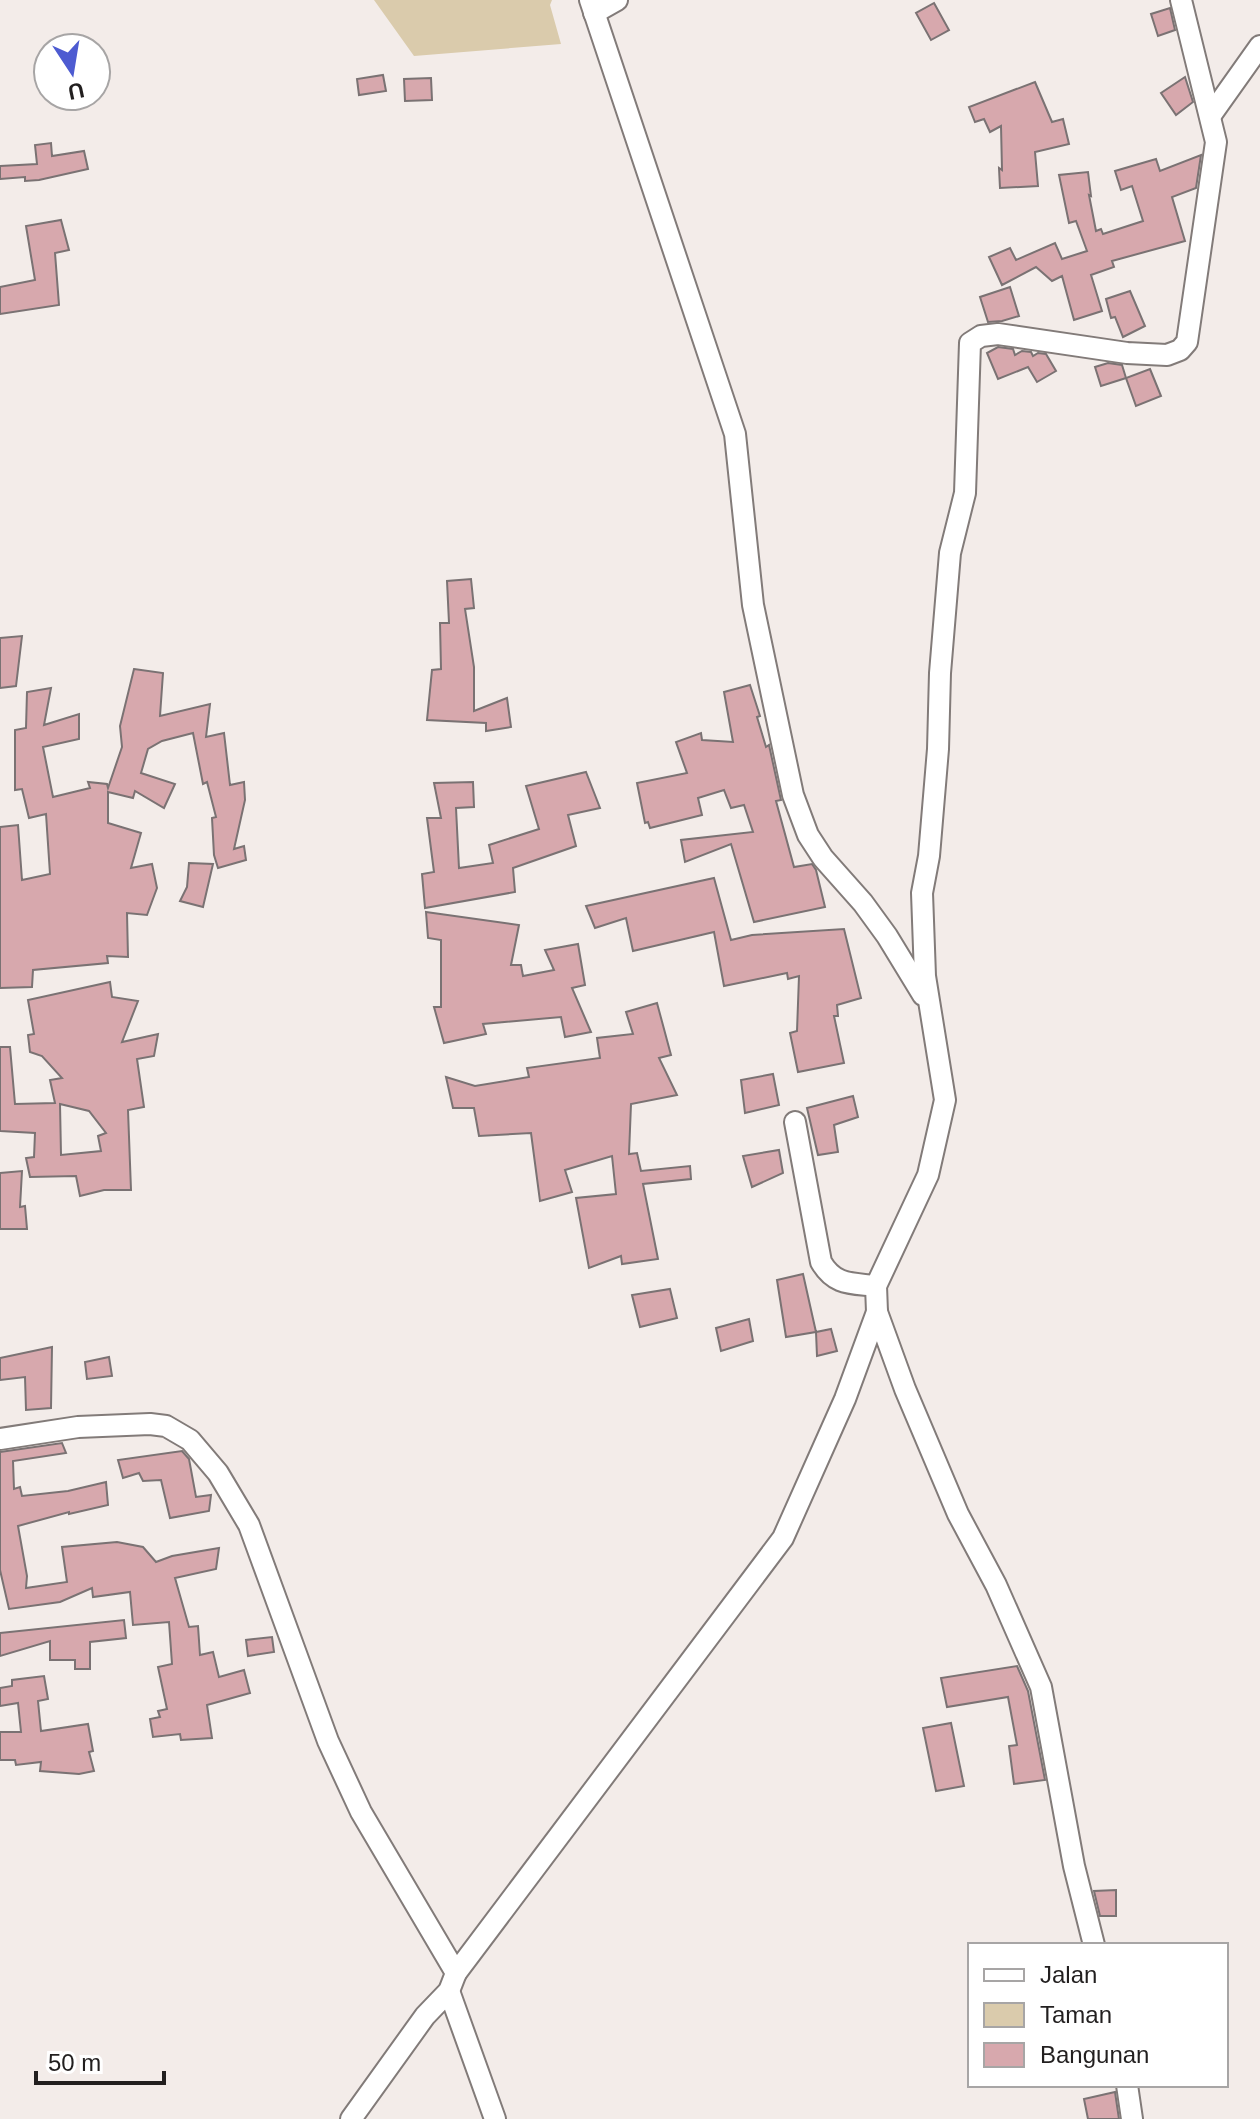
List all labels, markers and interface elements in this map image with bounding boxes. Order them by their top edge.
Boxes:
north arrow [32,32,112,112]
text: U [66,77,86,105]
legend [968,1943,1228,2087]
text: Jalan [1040,1961,1097,1988]
text: Taman [1040,2001,1112,2028]
scale bar [36,2035,164,2085]
text: Bangunan [1040,2041,1149,2068]
text: 50 m [48,2049,101,2076]

